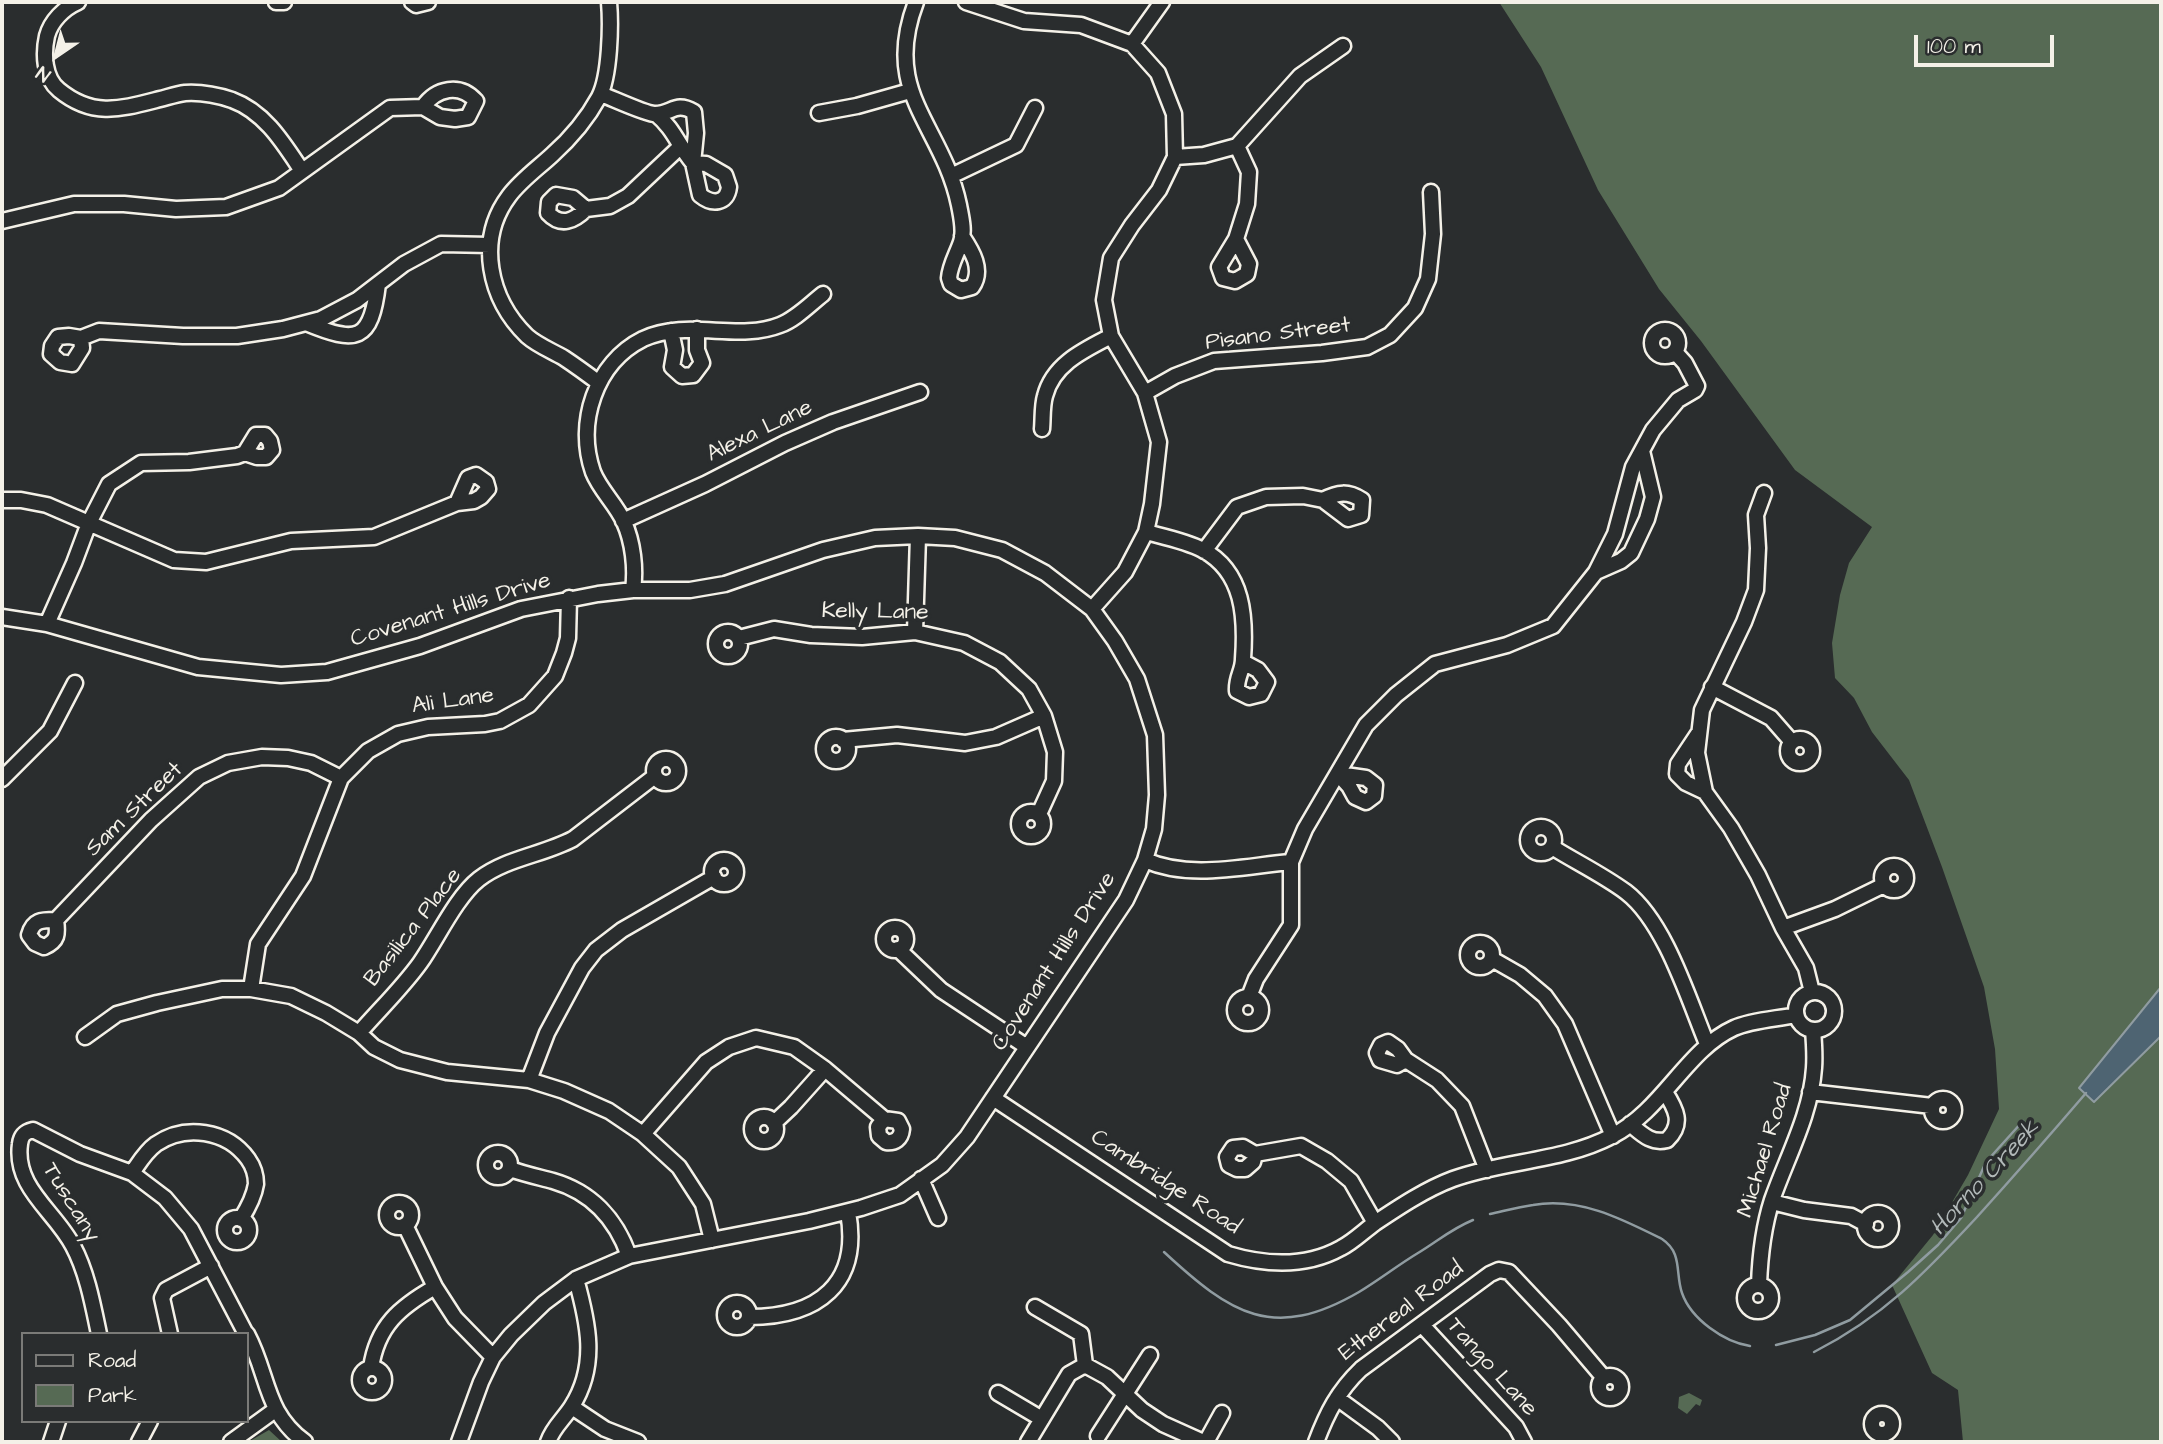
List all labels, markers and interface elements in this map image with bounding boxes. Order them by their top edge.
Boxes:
north arrow [21,21,91,91]
scale bar [1918,21,2058,65]
text: 100 m [1927,32,1981,61]
text: N [31,59,56,88]
street label: Pisano Street [1204,312,1352,358]
street label: Alexa Lane [703,395,817,469]
street label: Covenant Hills Drive [348,567,554,655]
street label: Kelly Lane [821,598,929,628]
street label: Ali Lane [410,683,496,721]
street label: Sam Street [81,757,189,863]
street label: Basilica Place [359,863,469,993]
street label: Covenant Hills Drive [987,867,1123,1057]
street label: Michael Road [1733,1081,1799,1221]
water label: Horno Creek [1925,1115,2047,1243]
street label: Cambridge Road [1085,1124,1245,1242]
street label: Tuscany [35,1158,105,1248]
street label: Ethereal Road [1334,1256,1470,1368]
street label: Tango Lane [1440,1313,1542,1423]
legend [21,1332,248,1423]
text: Road [88,1346,136,1375]
text: Park [88,1381,137,1410]

